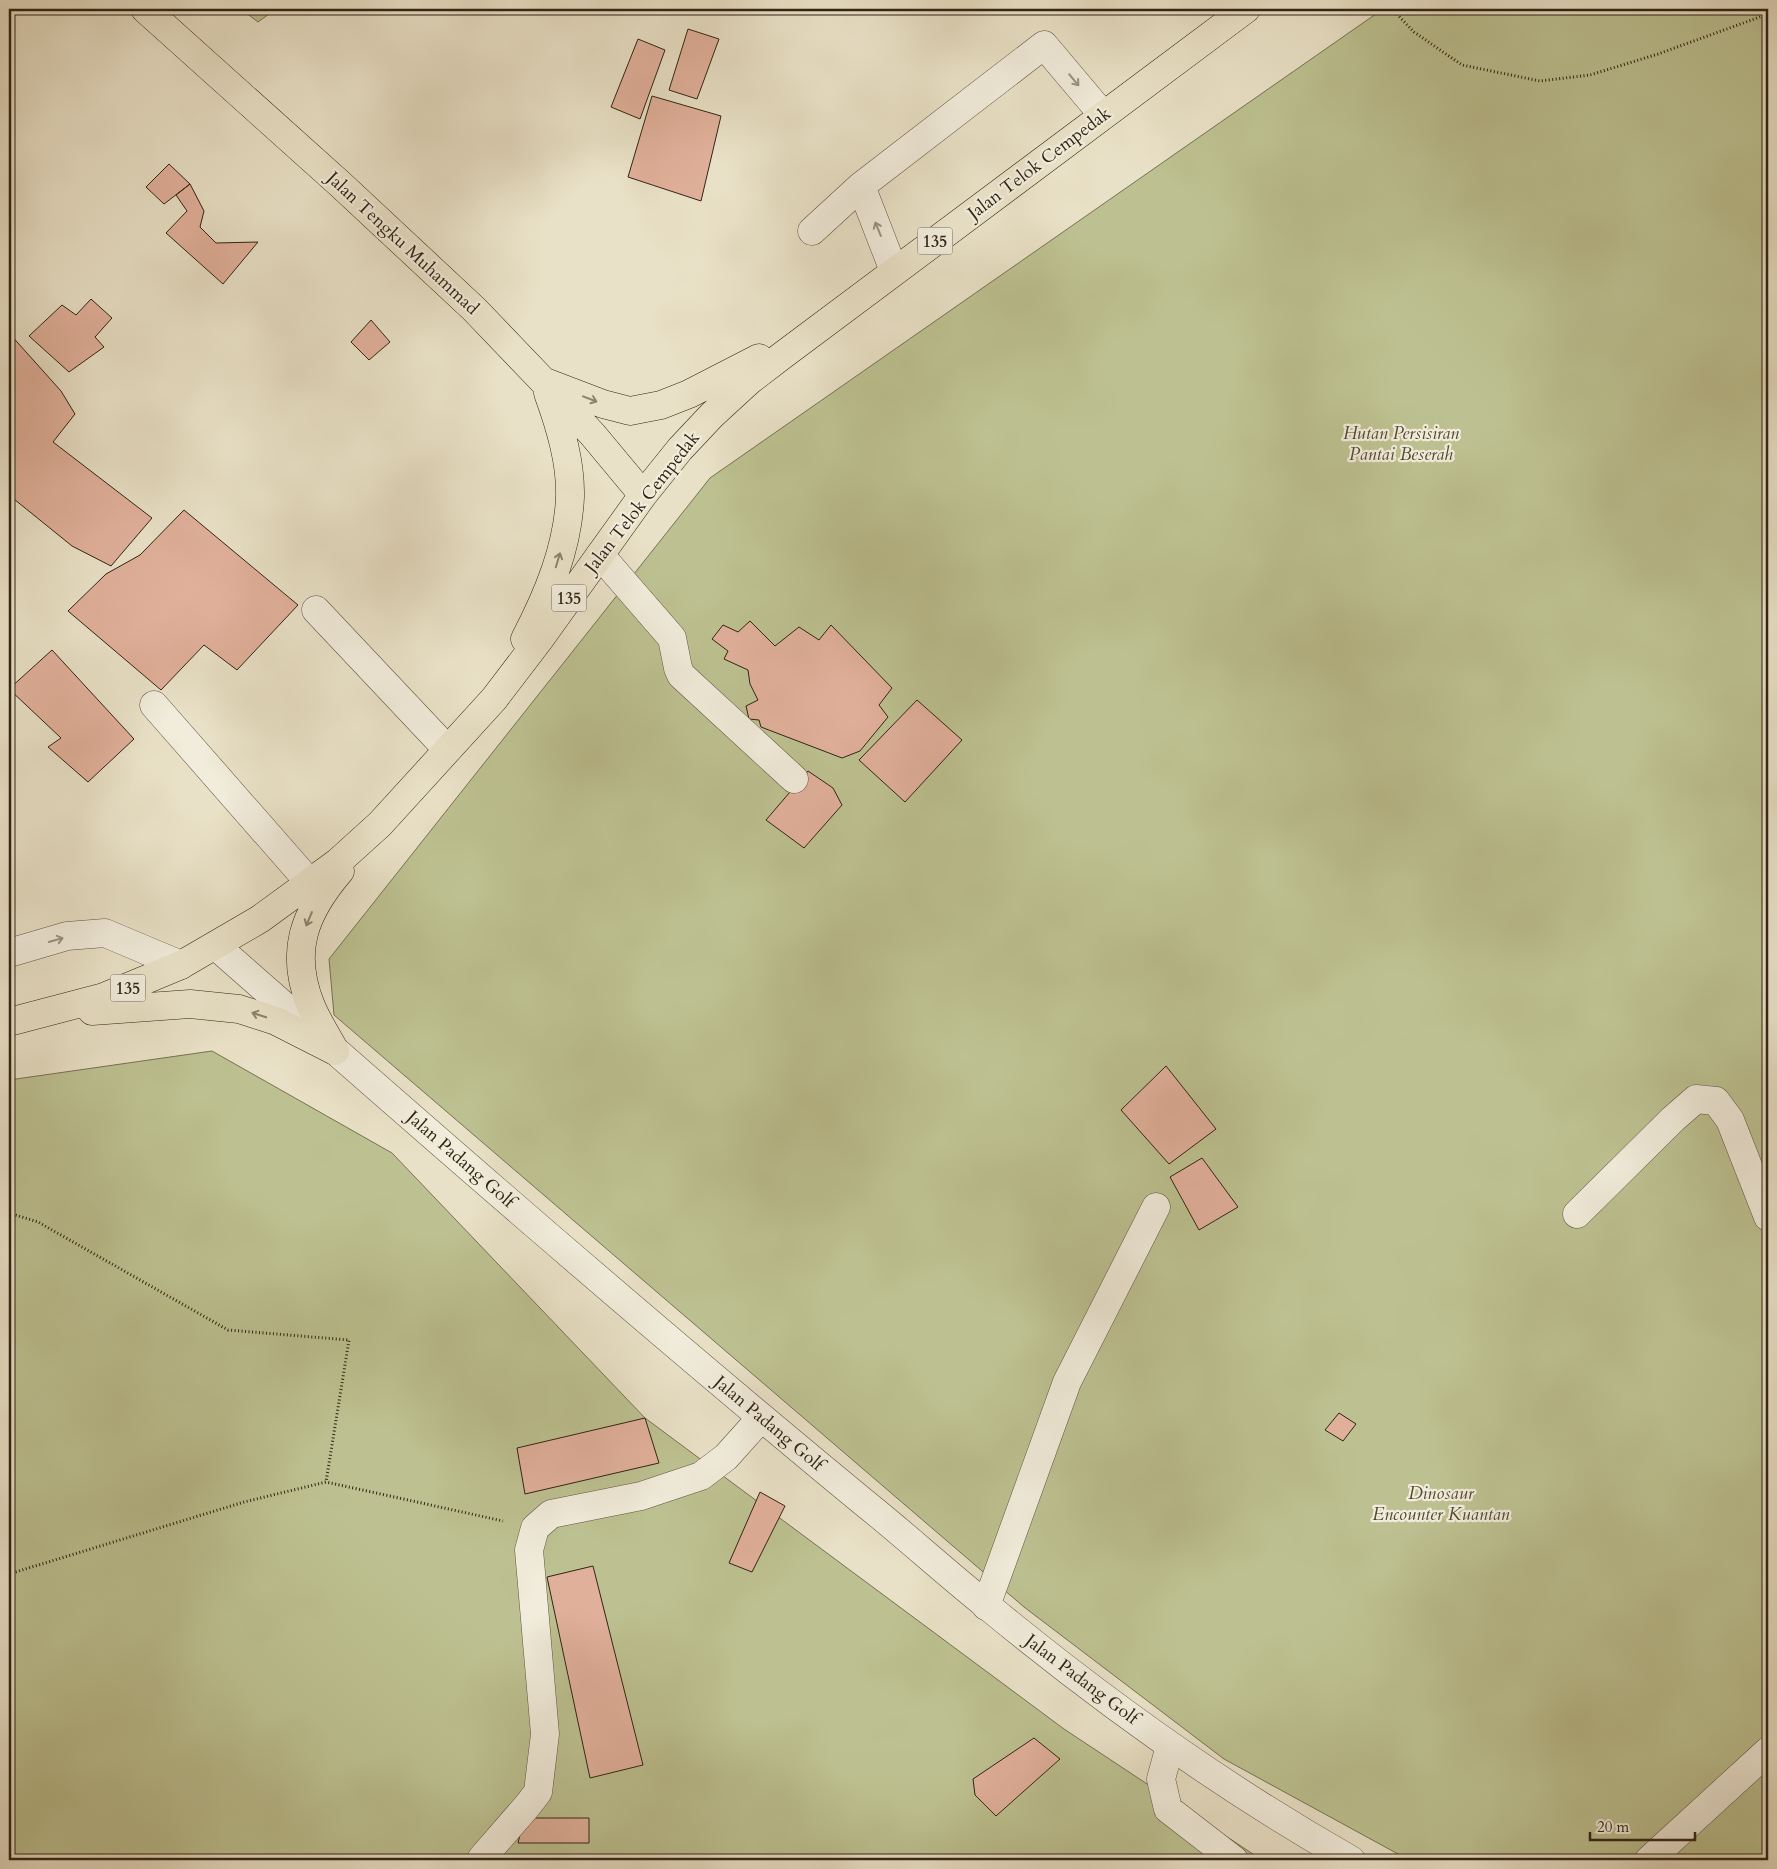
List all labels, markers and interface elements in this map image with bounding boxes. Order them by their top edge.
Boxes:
one-way arrow [1068,73,1079,86]
street label: Jalan Telok Cempedak [960,101,1116,227]
street label: Jalan Tengku Muhammad [319,164,484,321]
one-way arrow [872,222,882,237]
road number: 135 [918,228,952,255]
one-way arrow [582,395,597,404]
park label: Hutan Persisiran Pantai Beserah [1343,421,1459,467]
street label: Jalan Telok Cempedak [577,426,706,581]
one-way arrow [554,552,564,568]
road number: 135 [552,584,586,612]
one-way arrow [304,911,314,926]
one-way arrow [47,934,63,944]
road number: 135 [110,974,146,1001]
one-way arrow [252,1010,268,1020]
street label: Jalan Padang Golf [399,1103,523,1216]
street label: Jalan Padang Golf [706,1368,832,1479]
park label: Dinosaur Encounter Kuantan [1372,1481,1510,1527]
street label: Jalan Padang Golf [1017,1627,1146,1733]
scale bar [1590,1809,1694,1841]
text: 20 m [1597,1817,1629,1837]

